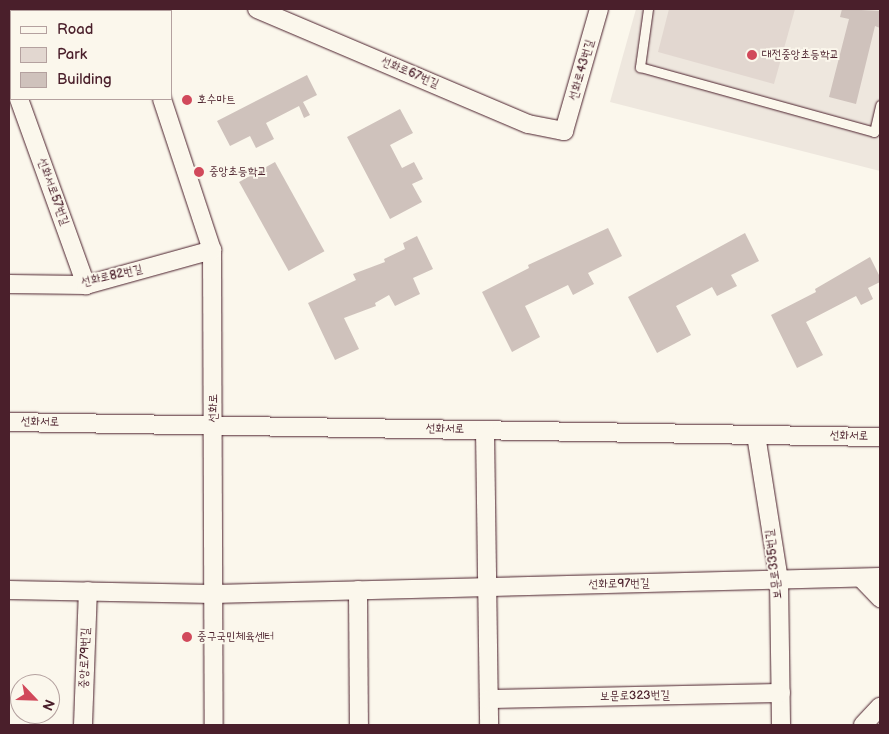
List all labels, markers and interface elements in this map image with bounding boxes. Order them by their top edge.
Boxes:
legend [10,10,172,100]
text: Road [57,20,93,39]
street label: 선화로43번길 [566,38,598,102]
text: Park [57,45,87,64]
place label: 대전중앙초등학교 [762,48,839,62]
marker: 대전중앙초등학교 [746,49,758,61]
street label: 선화로67번길 [379,54,441,92]
text: Building [57,70,112,89]
place label: 호수마트 [197,93,236,107]
marker: 호수마트 [181,94,193,106]
street label: 선화서로57번길 [34,156,72,228]
place label: 중앙초등학교 [209,165,267,179]
marker: 중앙초등학교 [193,166,205,178]
street label: 선화로82번길 [80,262,144,290]
street label: 선화로 [207,394,221,422]
street label: 선화서로 [21,414,59,430]
street label: 선화서로 [426,421,464,437]
street label: 선화서로 [830,428,868,444]
street label: 보문로335번길 [763,528,785,600]
street label: 선화로97번길 [588,576,650,592]
street label: 중앙로79번길 [77,627,93,689]
place label: 중구국민체육센터 [197,630,274,644]
marker: 중구국민체육센터 [181,631,193,643]
north arrow [10,674,60,724]
street label: 보문로323번길 [600,688,670,704]
text: N [38,697,58,713]

